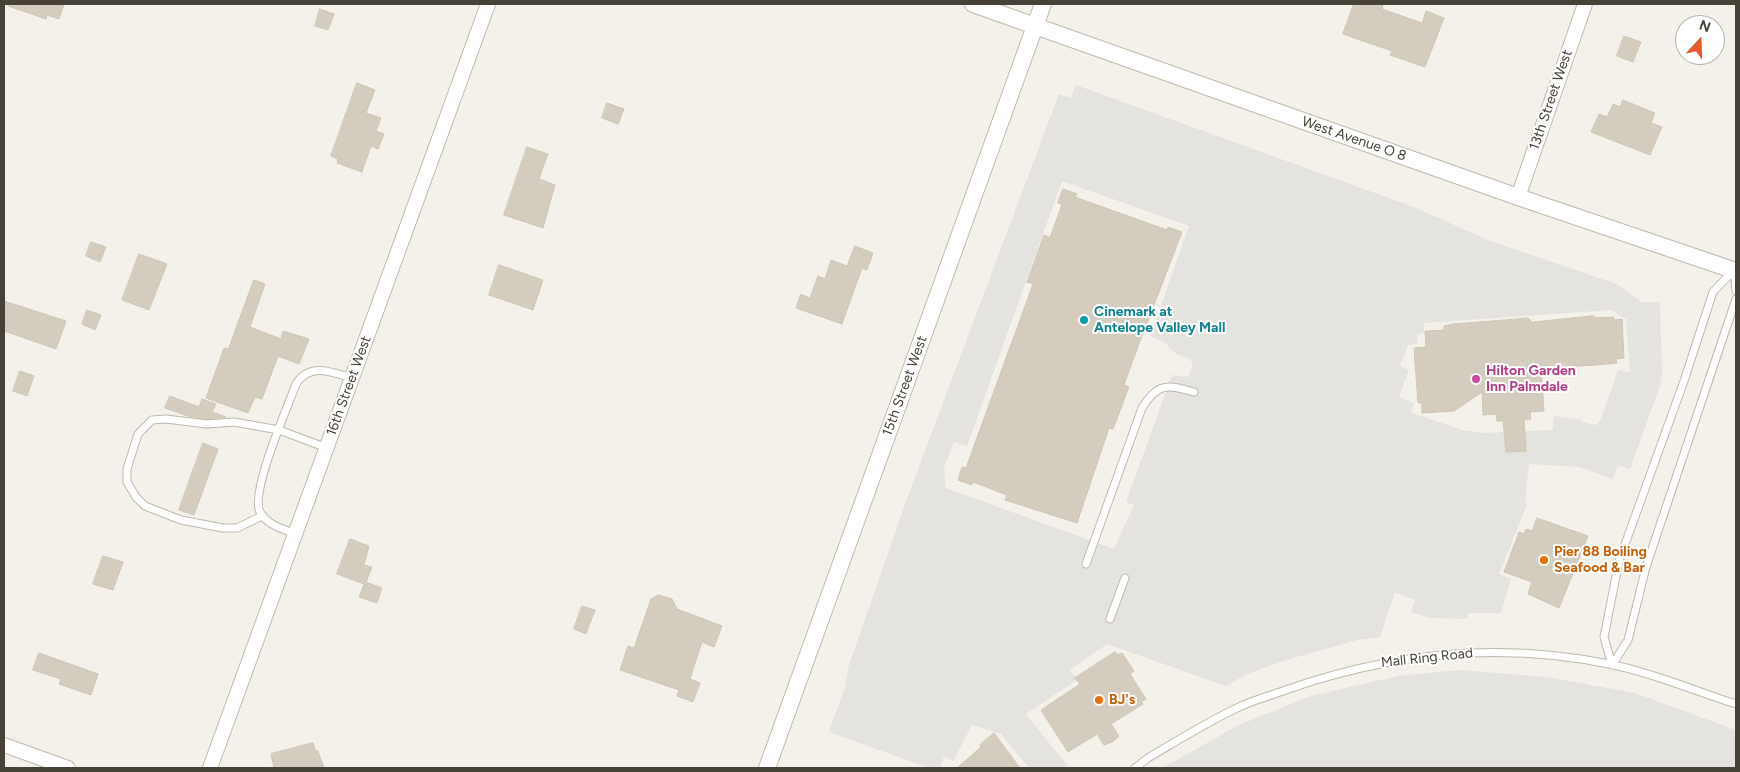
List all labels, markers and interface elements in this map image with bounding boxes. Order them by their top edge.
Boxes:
north arrow [1675,15,1725,65]
text: N [1697,17,1713,36]
street label: 13th Street West [1526,48,1576,152]
street label: West Avenue O 8 [1299,113,1409,165]
place label: Cinemark at Antelope Valley Mall [1094,304,1225,336]
marker: Cinemark at Antelope Valley Mall [1078,314,1090,326]
street label: 16th Street West [323,334,375,438]
street label: 15th Street West [879,334,931,438]
place label: Hilton Garden Inn Palmdale [1486,363,1576,396]
marker: Hilton Garden Inn Palmdale [1470,373,1482,385]
place label: Pier 88 Boiling Seafood & Bar [1554,544,1647,576]
marker: Pier 88 Boiling Seafood & Bar [1538,554,1550,566]
street label: Mall Ring Road [1380,645,1474,671]
place label: BJ's [1109,692,1135,708]
marker: BJ's [1093,694,1105,706]

